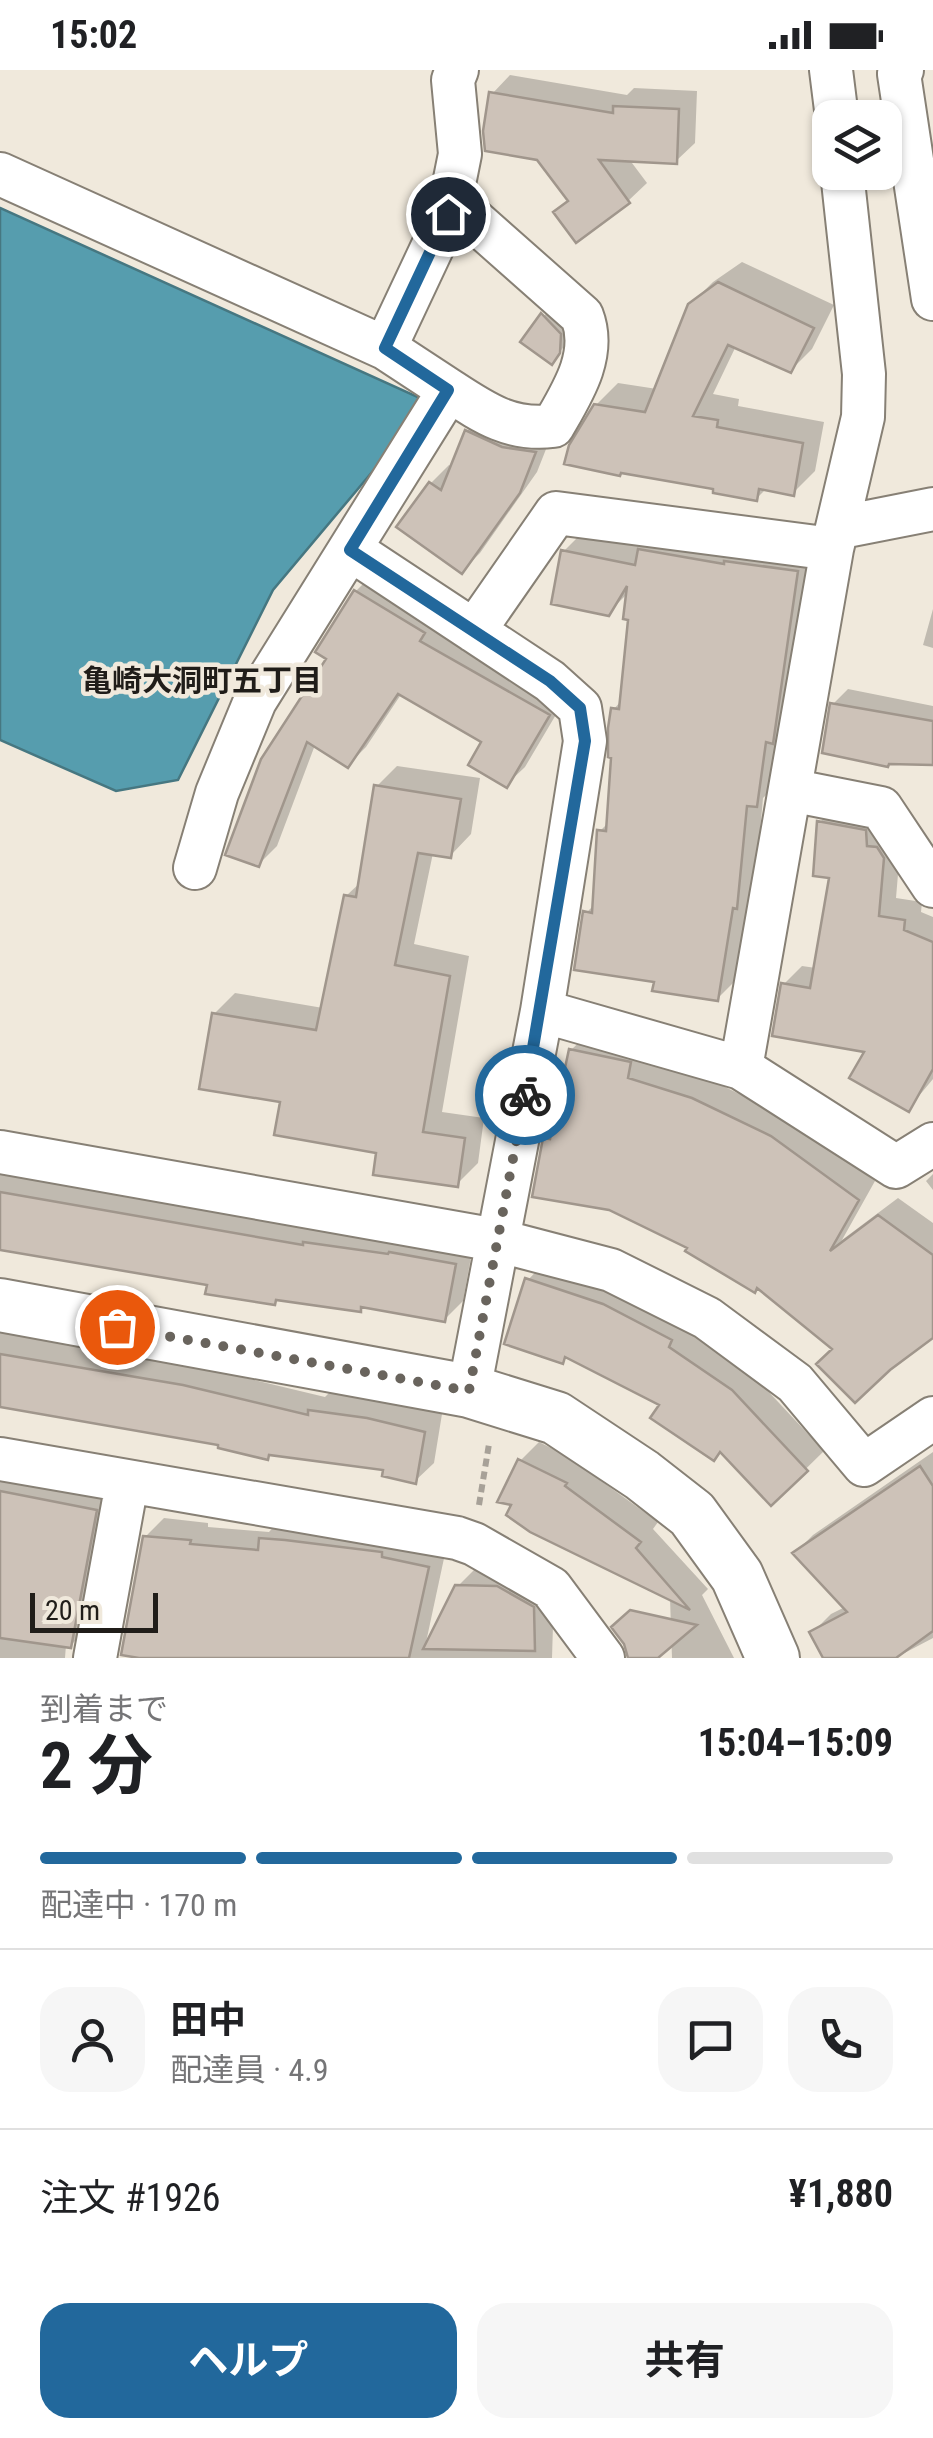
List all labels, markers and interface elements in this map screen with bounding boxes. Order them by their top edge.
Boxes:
text: 15:02 [50,13,137,57]
map controls [812,100,902,190]
button: layers [812,100,902,190]
pin [406,172,491,257]
icon: home [421,187,476,242]
district label: 亀崎大洞町五丁目 [82,663,322,698]
courier [475,1045,575,1145]
icon: bike [498,1068,553,1123]
pin [75,1285,160,1370]
icon: bag [90,1300,145,1355]
scale bar [30,1588,158,1632]
text: 20 m [45,1594,100,1627]
text: 到着まで [40,1690,168,1728]
text: 15:04–15:09 [698,1721,893,1765]
text: 2 分 [40,1728,153,1804]
text: 配達中 · 170 m [40,1886,237,1924]
button: person [40,1987,145,2092]
button: chat [658,1987,763,2092]
button: phone [788,1987,893,2092]
text: 田中 [170,1998,246,2042]
text: 配達員 · 4.9 [170,2051,329,2089]
text: ¥1,880 [789,2172,893,2216]
text: 注文 #1926 [40,2176,221,2220]
button: ヘルプ [40,2303,457,2418]
button: 共有 [477,2303,893,2418]

